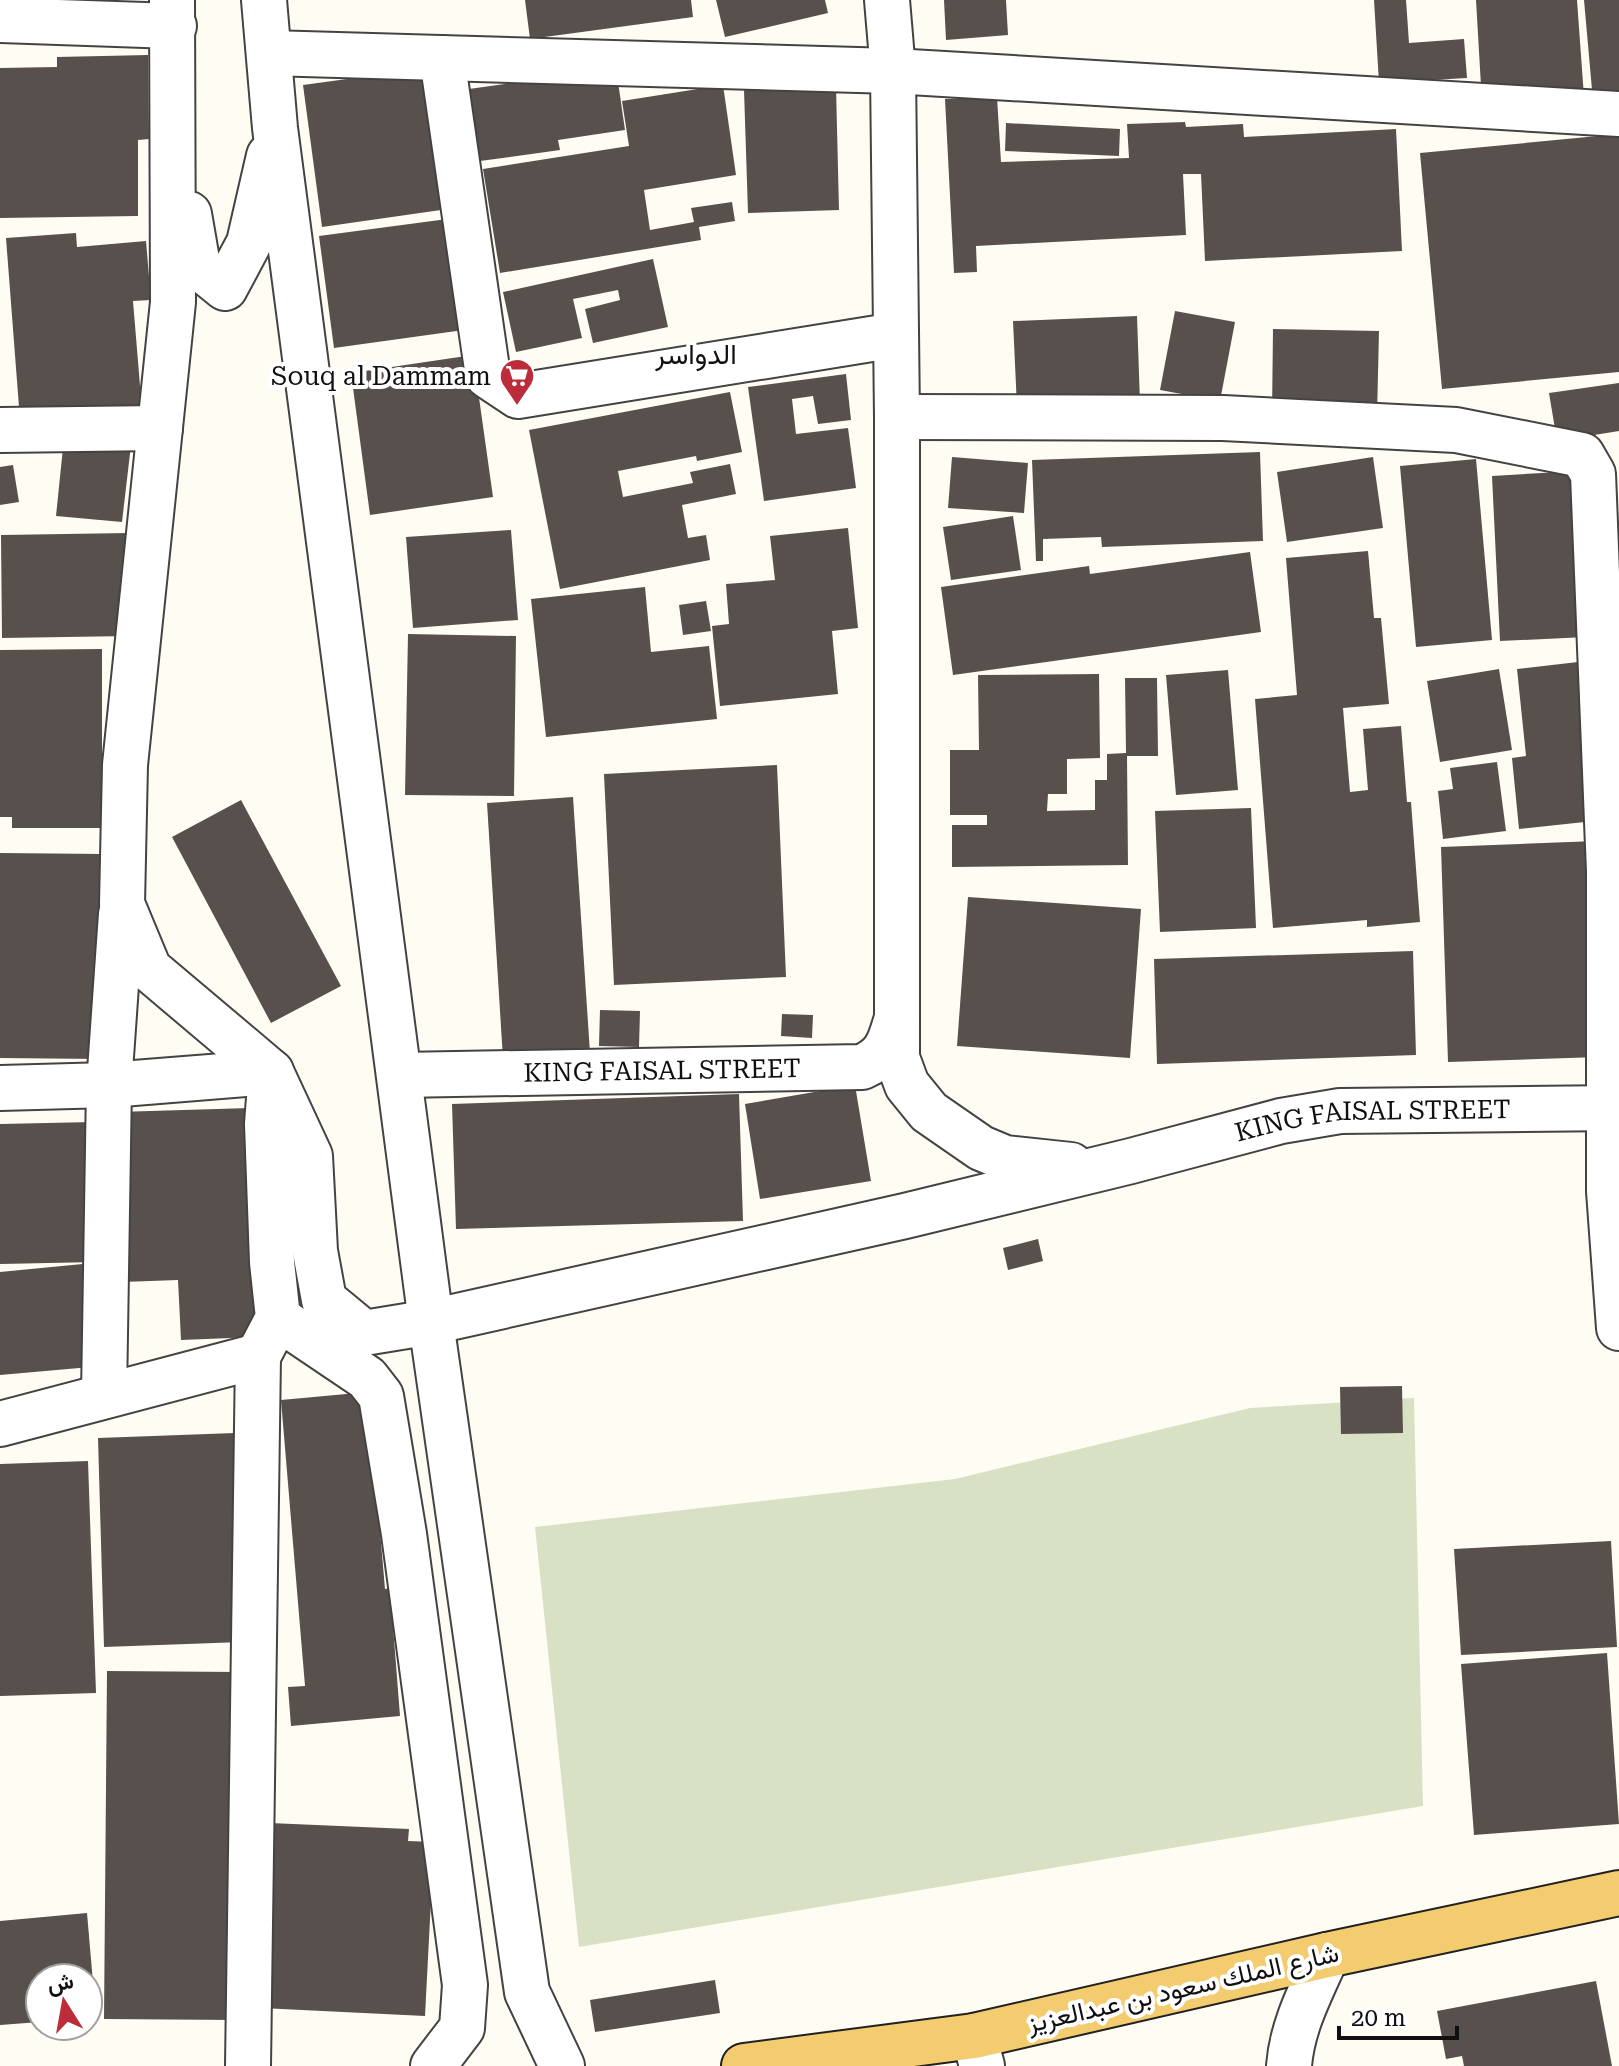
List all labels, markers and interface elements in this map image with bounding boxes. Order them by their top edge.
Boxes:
district label: الدواسر [654,338,737,372]
supermarket icon: Souq al Dammam [498,357,536,407]
place label: Souq al Dammam [271,361,491,391]
street label: KING FAISAL STREET [523,1053,801,1088]
street label: KING FAISAL STREET [1232,1094,1511,1148]
street label: شارع الملك سعود بن عبدالعزيز [1023,1938,1342,2042]
north arrow [24,1962,104,2042]
text: ش [45,1968,76,1999]
scale bar [1339,1990,1457,2040]
text: 20 m [1351,2004,1406,2032]

